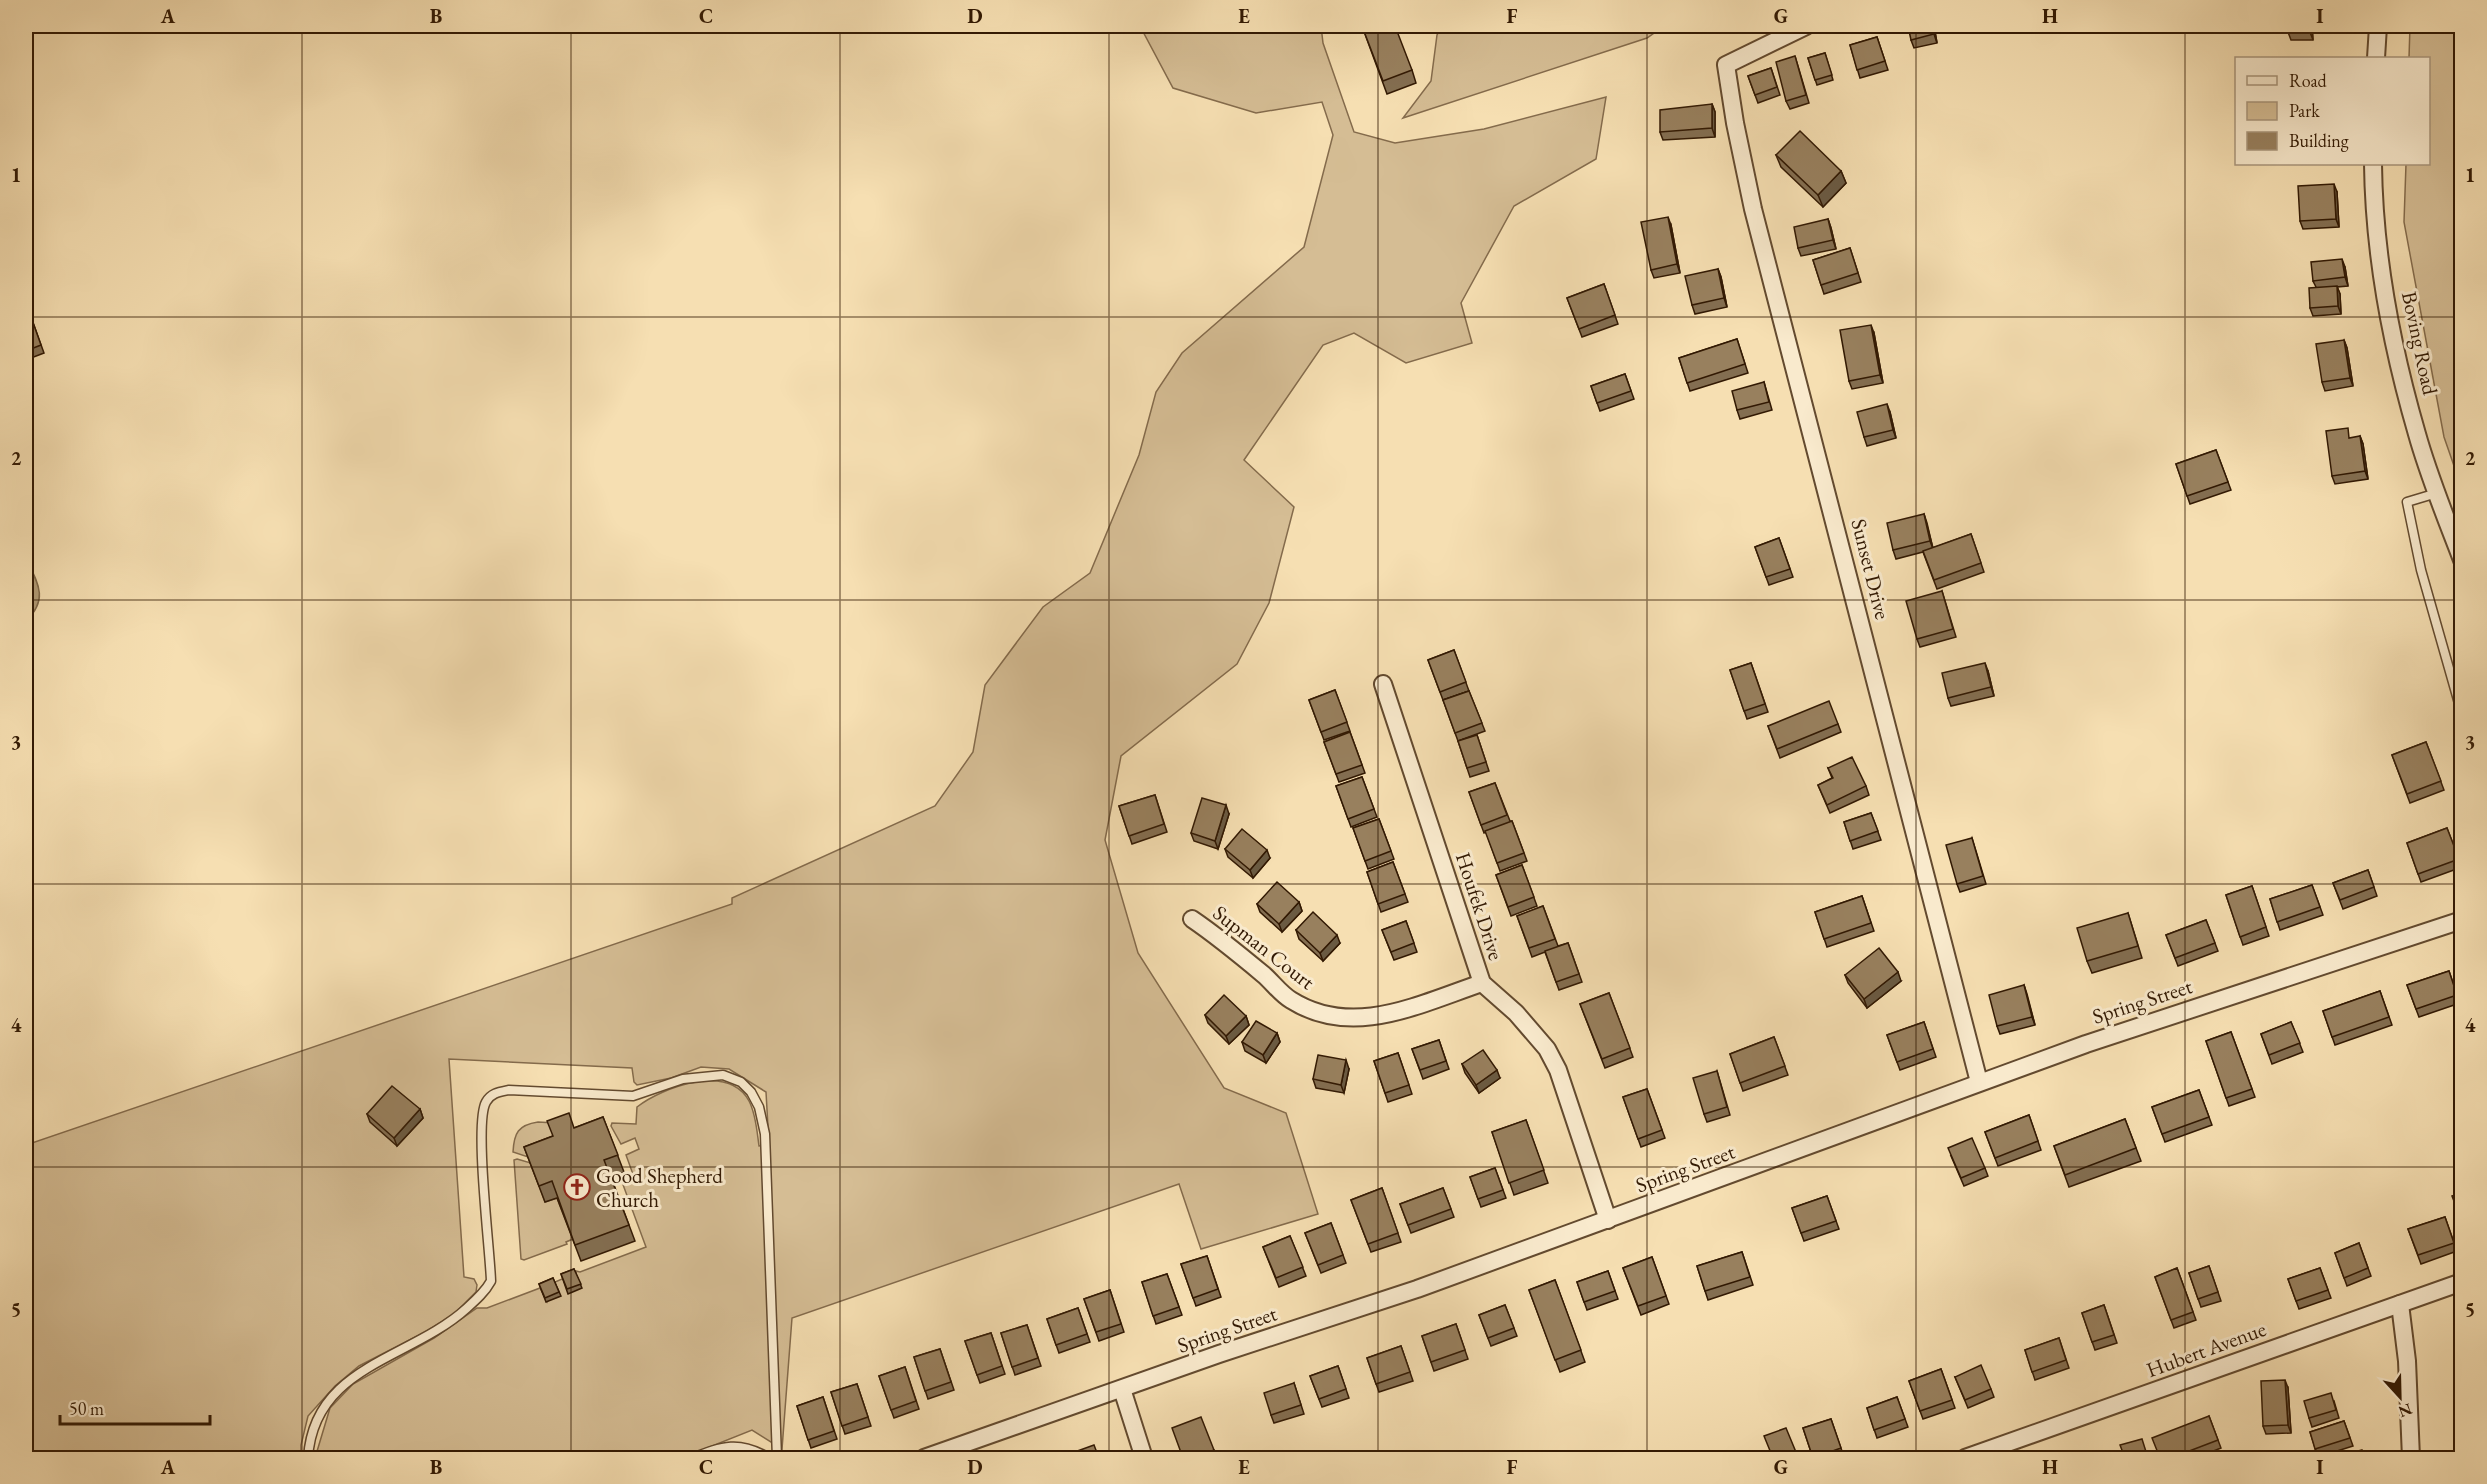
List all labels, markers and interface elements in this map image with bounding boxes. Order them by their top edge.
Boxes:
text: A [160,3,176,29]
text: B [430,3,442,29]
text: C [699,3,713,29]
text: D [967,3,983,29]
text: E [1238,3,1250,29]
text: F [1507,3,1518,29]
text: G [1774,3,1788,29]
text: H [2042,3,2058,29]
text: I [2316,3,2324,29]
legend [2235,57,2430,165]
text: Road [2289,69,2328,92]
text: Park [2289,99,2320,122]
text: Building [2289,129,2349,152]
text: 1 [11,162,21,188]
text: 1 [2465,162,2475,188]
street label: Boving Road [2396,289,2444,398]
text: 2 [11,445,22,471]
text: 2 [2465,445,2476,471]
street label: Sunset Drive [1845,516,1897,622]
text: 3 [11,729,21,755]
text: 3 [2465,729,2475,755]
street label: Houfek Drive [1450,849,1510,963]
street label: Supman Court [1208,899,1321,995]
street label: Spring Street [2089,972,2196,1030]
text: 4 [11,1012,22,1038]
text: 4 [2465,1012,2476,1038]
street label: Spring Street [1632,1137,1739,1198]
place label: Good Shepherd Church [596,1162,723,1213]
church icon: Good Shepherd Church [562,1172,592,1202]
text: 5 [11,1296,21,1322]
text: 5 [2465,1296,2475,1322]
street label: Spring Street [1174,1299,1281,1359]
street label: Hubert Avenue [2143,1315,2269,1383]
north arrow [2370,1367,2430,1427]
scale bar [60,1388,210,1426]
text: 50 m [69,1397,104,1420]
text: N [2395,1398,2415,1423]
text: A [160,1454,176,1480]
text: B [430,1454,442,1480]
text: C [699,1454,713,1480]
text: D [967,1454,983,1480]
text: E [1238,1454,1250,1480]
text: F [1507,1454,1518,1480]
text: G [1774,1454,1788,1480]
text: H [2042,1454,2058,1480]
text: I [2316,1454,2324,1480]

